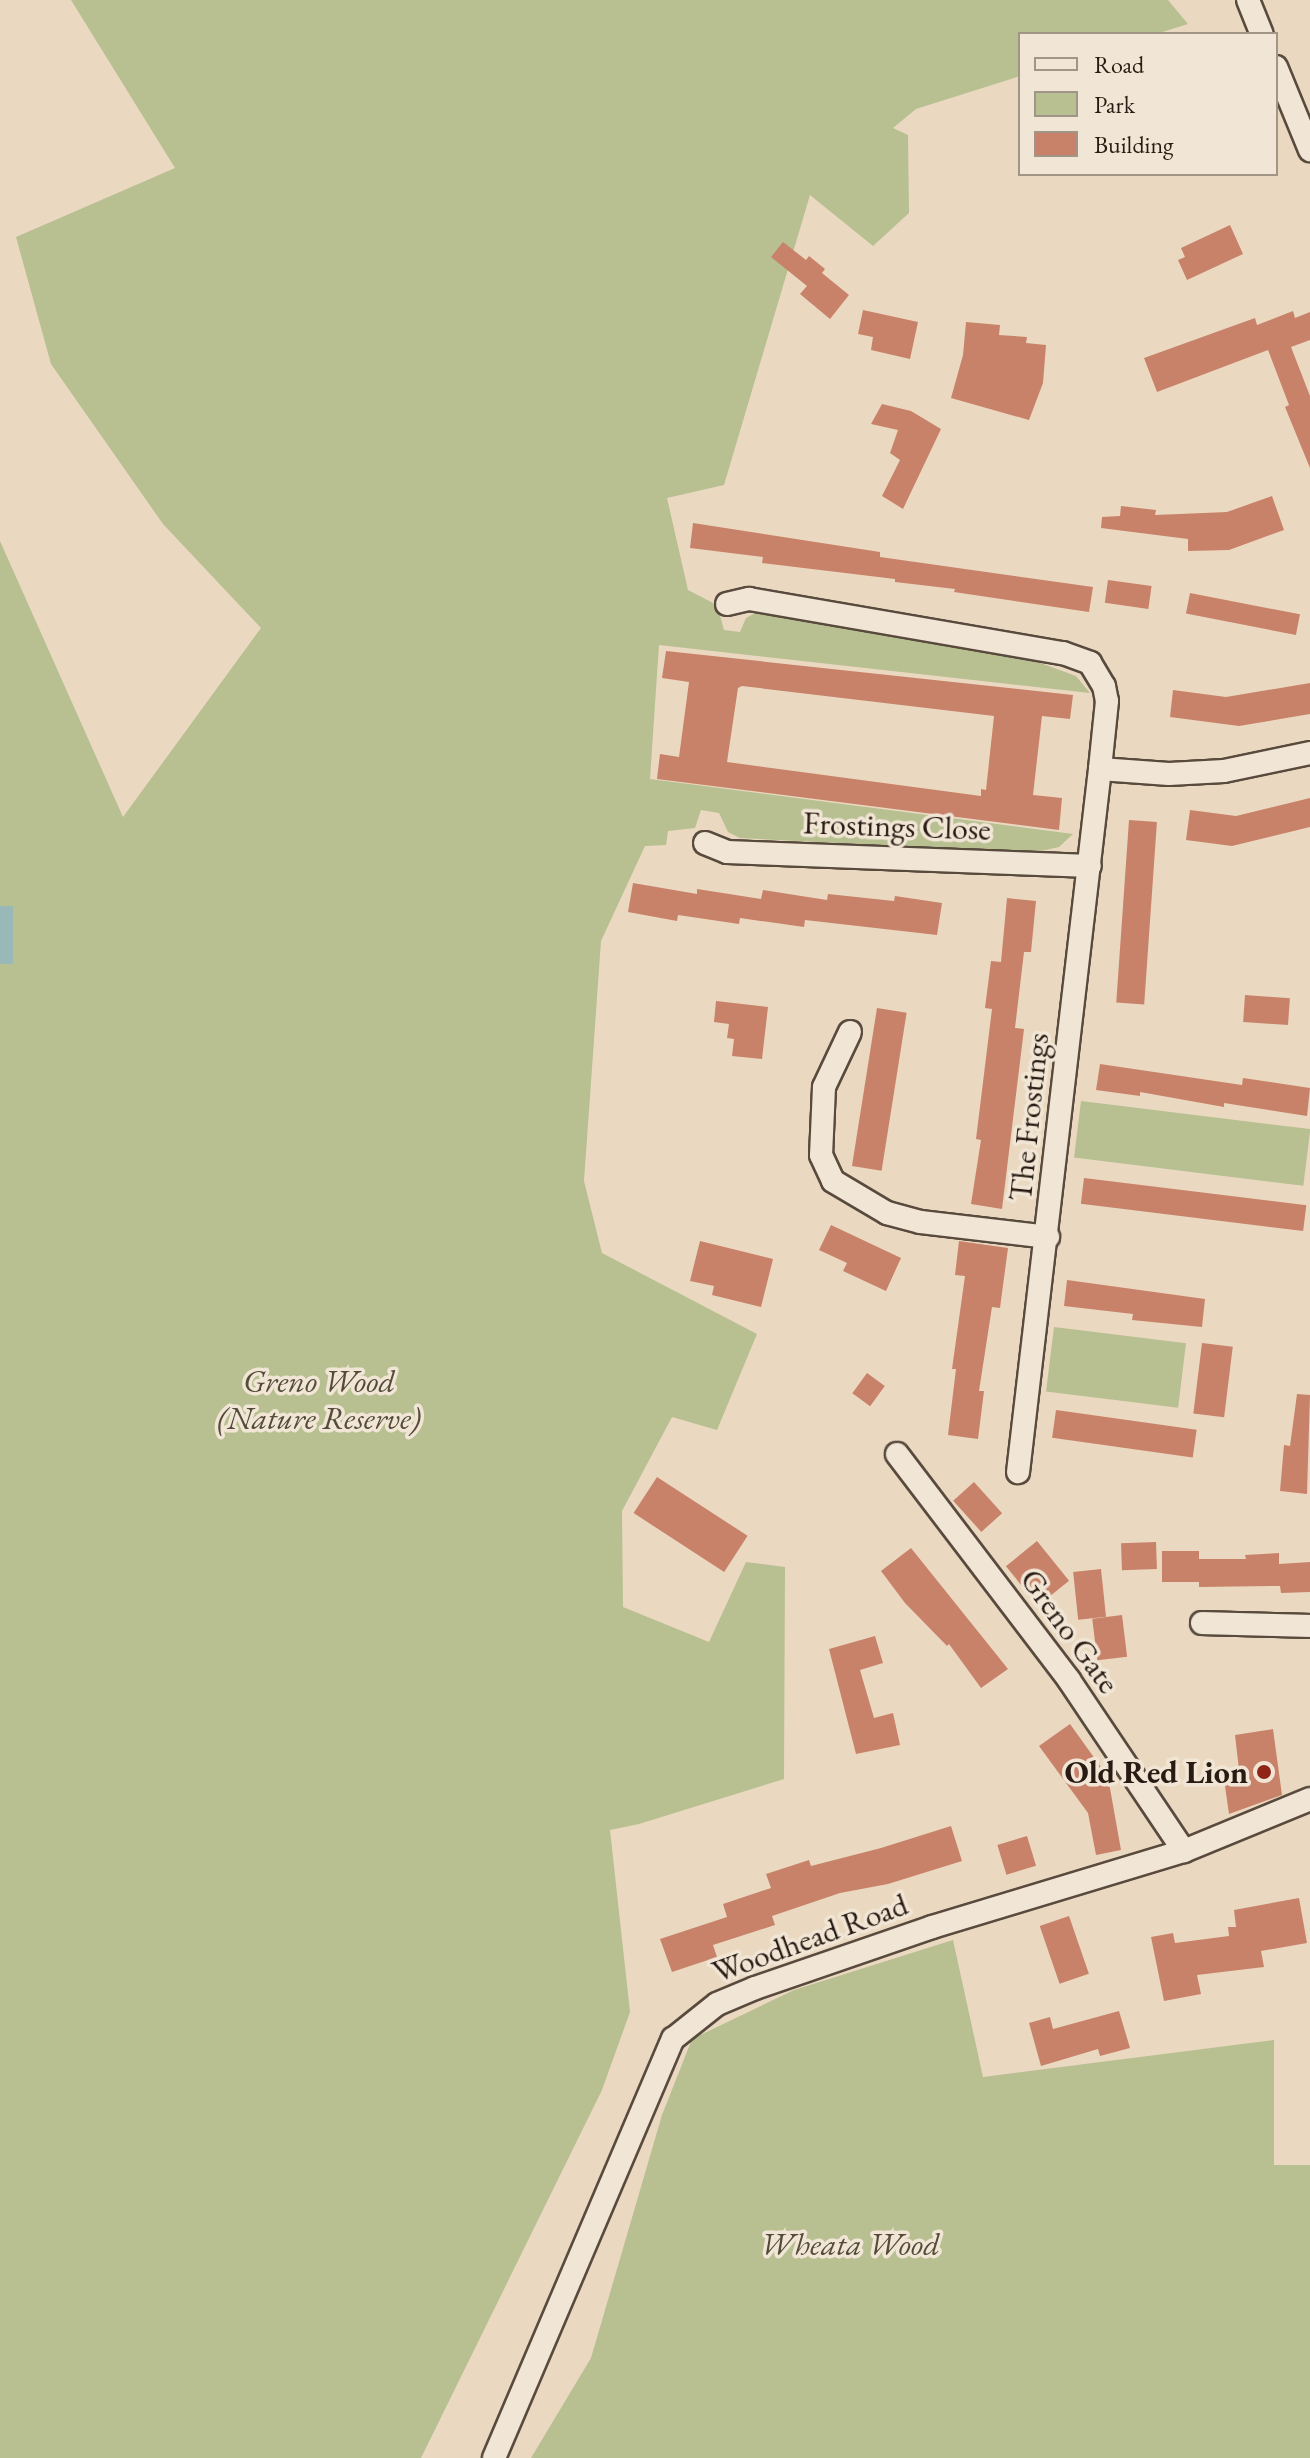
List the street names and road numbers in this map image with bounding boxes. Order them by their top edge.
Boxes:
street label: Frostings Close [803,804,991,848]
street label: The Frostings [1001,1031,1057,1203]
street label: Greno Gate [1012,1561,1128,1701]
street label: Woodhead Road [707,1885,913,1991]

